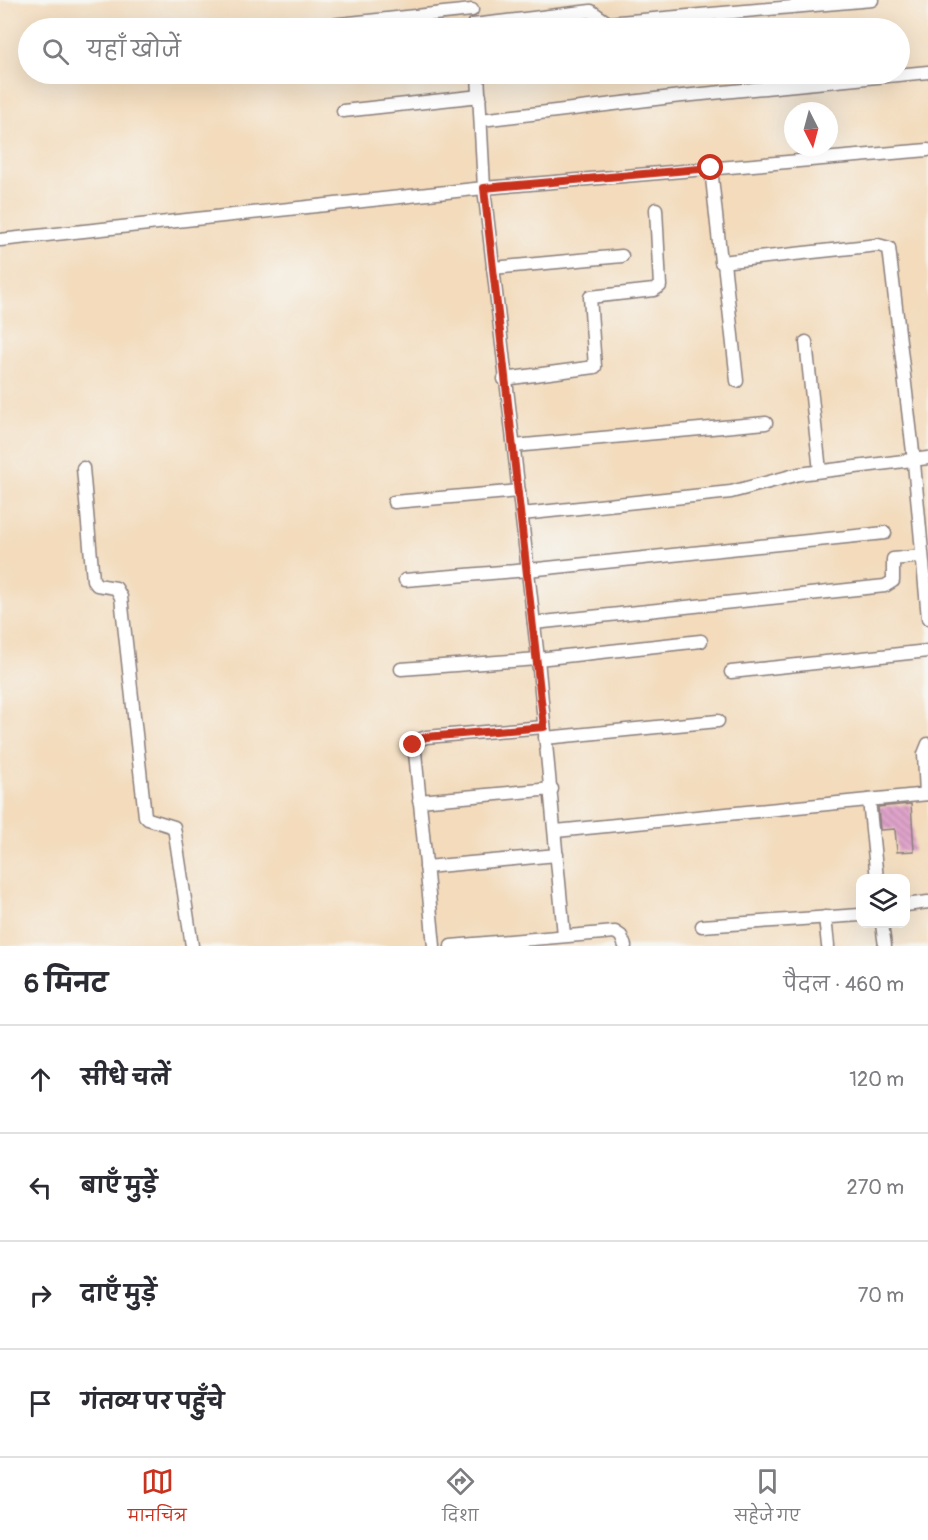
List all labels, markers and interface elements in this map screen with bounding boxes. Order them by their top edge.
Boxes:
search box [18,18,910,84]
icon: search [39,35,72,68]
text: यहाँ खोजें [87,36,181,64]
north arrow [784,102,838,156]
route start [697,154,723,180]
route end [399,731,425,757]
map controls [856,874,910,928]
button: layers [856,874,910,928]
text: 6 मिनट [24,968,108,1000]
text: पैदल · 460 m [784,972,904,997]
icon: ahead [24,1063,57,1096]
text: सीधे चलें [81,1064,170,1092]
text: 120 m [849,1067,904,1092]
icon: left [24,1171,57,1204]
text: बाएँ मुड़ें [81,1172,157,1200]
text: 270 m [846,1175,904,1200]
icon: right [24,1279,57,1312]
text: दाएँ मुड़ें [81,1280,157,1308]
text: 70 m [858,1283,904,1308]
icon: arrive [24,1387,57,1420]
text: गंतव्य पर पहुँचे [81,1388,224,1416]
tab: मानचित्र [128,1465,187,1533]
tab: दिशा [442,1465,479,1533]
tab: सहेजे गए [734,1465,800,1533]

